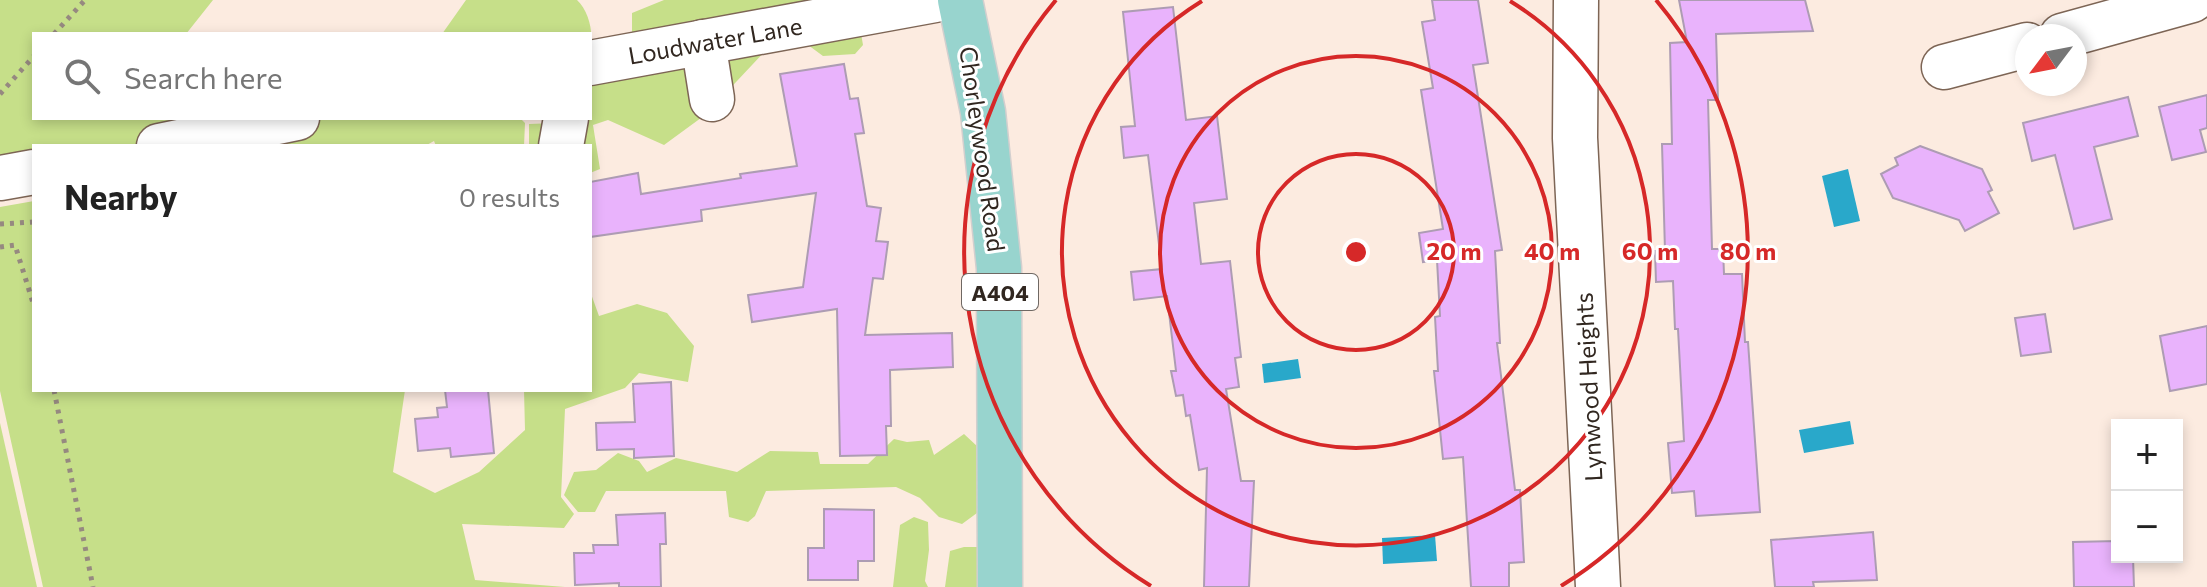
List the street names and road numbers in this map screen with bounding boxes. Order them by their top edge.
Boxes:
street label: Loudwater Lane [626,10,804,70]
street label: Chorleywood Road [954,45,1012,253]
road number: A404 [962,274,1038,310]
street label: Lynwood Heights [1569,292,1607,482]

